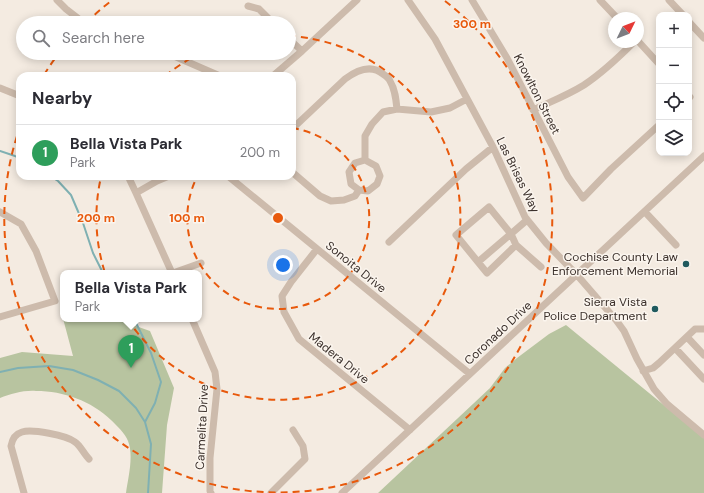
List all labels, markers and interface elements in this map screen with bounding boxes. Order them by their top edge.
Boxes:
north arrow [608,12,644,48]
map controls [656,12,692,156]
button: + [656,12,692,48]
search box [16,16,296,60]
text: 300 m [453,16,491,32]
icon: search [30,27,52,49]
text: Search here [62,28,145,48]
button: − [656,48,692,84]
street label: Knowlton Street [510,51,564,137]
button: locate [656,84,692,120]
text: Nearby [32,87,92,109]
button: layers [656,120,692,156]
text: Bella Vista Park [70,134,183,154]
street label: Las Brisas Way [493,134,543,216]
text: 1 [43,144,47,161]
text: 200 m [240,144,280,161]
text: Park [70,154,96,171]
text: 200 m [77,210,115,226]
text: 100 m [169,210,205,226]
centre of rings [271,211,285,225]
street label: Sonoita Drive [322,238,390,297]
place label: Cochise County Law Enforcement Memorial [552,249,678,279]
your location [273,255,293,275]
marker: Cochise County Law Enforcement Memorial [681,259,691,269]
popup [60,270,202,322]
text: Bella Vista Park [75,278,187,298]
place label: Sierra Vista Police Department [543,294,647,324]
street label: Coronado Drive [461,297,535,368]
text: Park [75,298,100,315]
marker: Sierra Vista Police Department [650,304,660,314]
street label: Madera Drive [305,329,373,387]
pin: 1 [118,335,144,368]
street label: Carmelita Drive [192,384,212,470]

